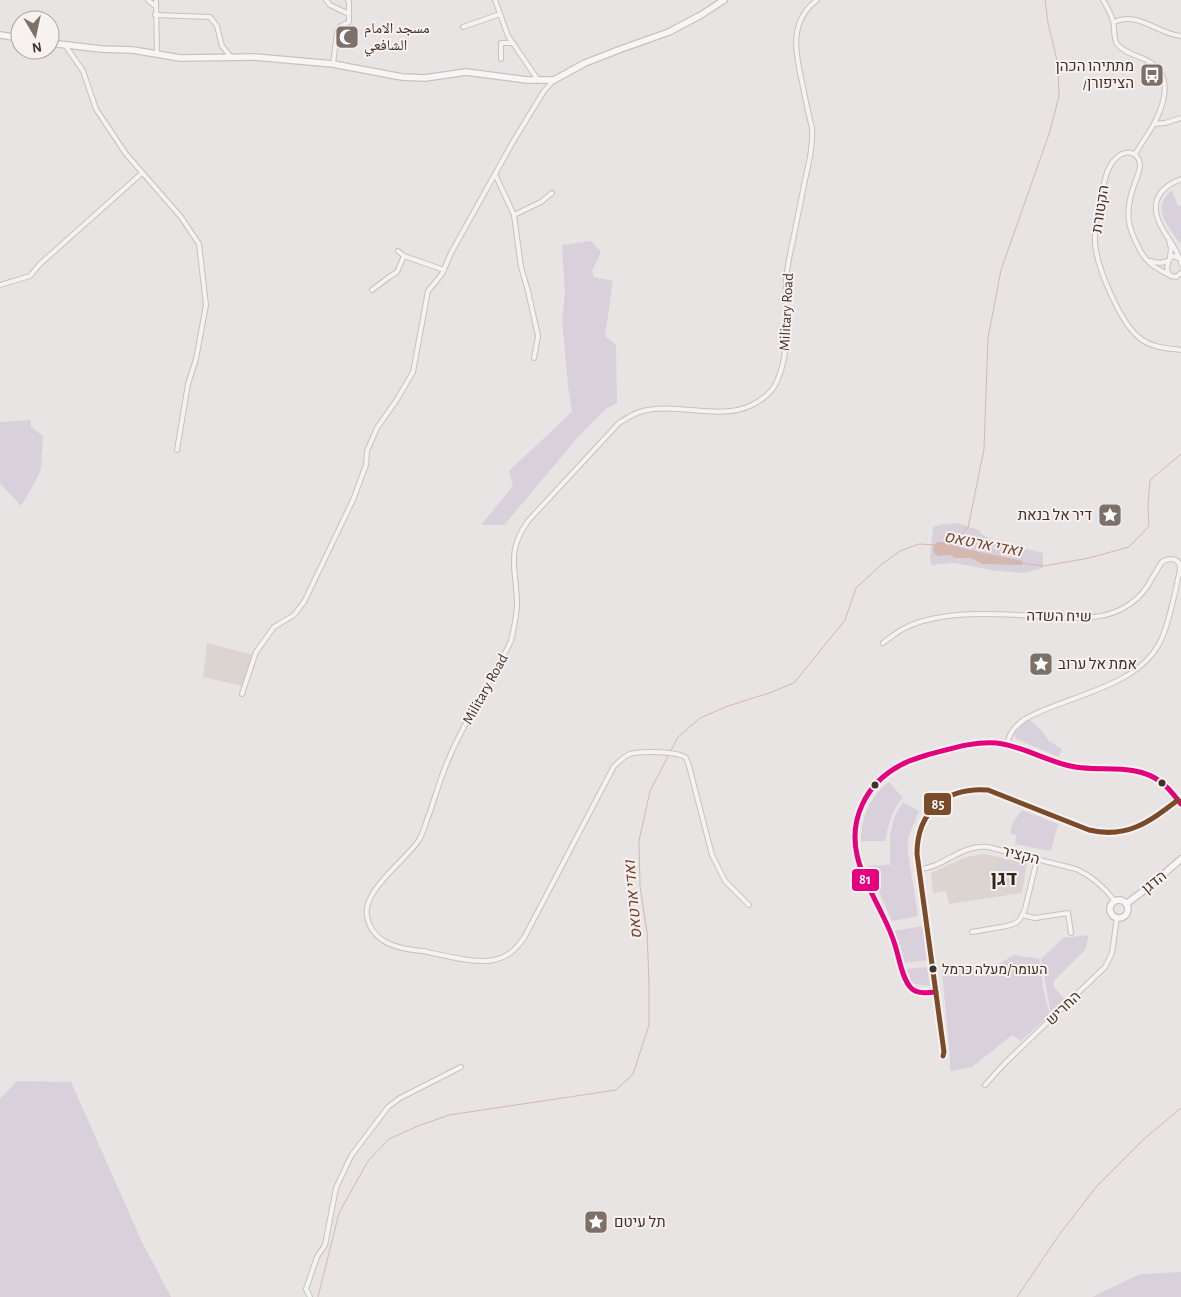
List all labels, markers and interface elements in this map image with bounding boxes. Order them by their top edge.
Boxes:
north arrow [10,10,60,60]
place label: مسجد الامام الشافعي [364,21,430,57]
mosque icon: مسجد الامام الشافعي [334,24,360,50]
text: N [31,39,43,55]
place label: מתתיהו הכהן /הציפורן [1055,59,1134,91]
bus stop icon: מתתיהו הכהן /הציפורן [1139,62,1165,88]
street label: הקטורת [1089,184,1112,234]
street label: Military Road [777,272,796,351]
place icon: דיר אל בנאת [1097,502,1123,528]
place label: דיר אל בנאת [1018,508,1092,523]
water label: ואדי ארטאס [943,529,1024,560]
street label: שיח השדה [1026,608,1092,625]
street label: Military Road [460,651,511,727]
place icon: אמת אל ערוב [1028,651,1054,677]
place label: אמת אל ערוב [1058,657,1137,672]
unlabelled marker [1157,778,1167,788]
unlabelled marker [870,780,880,790]
line badge: 85 [923,792,952,816]
text: 85 [932,798,944,812]
street label: הקציר [1001,844,1041,867]
water label: ואדי ארטאס [621,859,644,940]
line badge: 81 [851,868,880,892]
street label: הדגן [1139,868,1169,897]
district label: דגן [991,869,1017,889]
text: 81 [859,873,871,887]
place label: העומר/מעלה כרמל [942,963,1047,977]
marker: העומר/מעלה כרמל [928,964,938,974]
street label: החריש [1043,988,1084,1028]
place icon: תל עיטם [583,1209,609,1235]
place label: תל עיטם [614,1215,666,1230]

